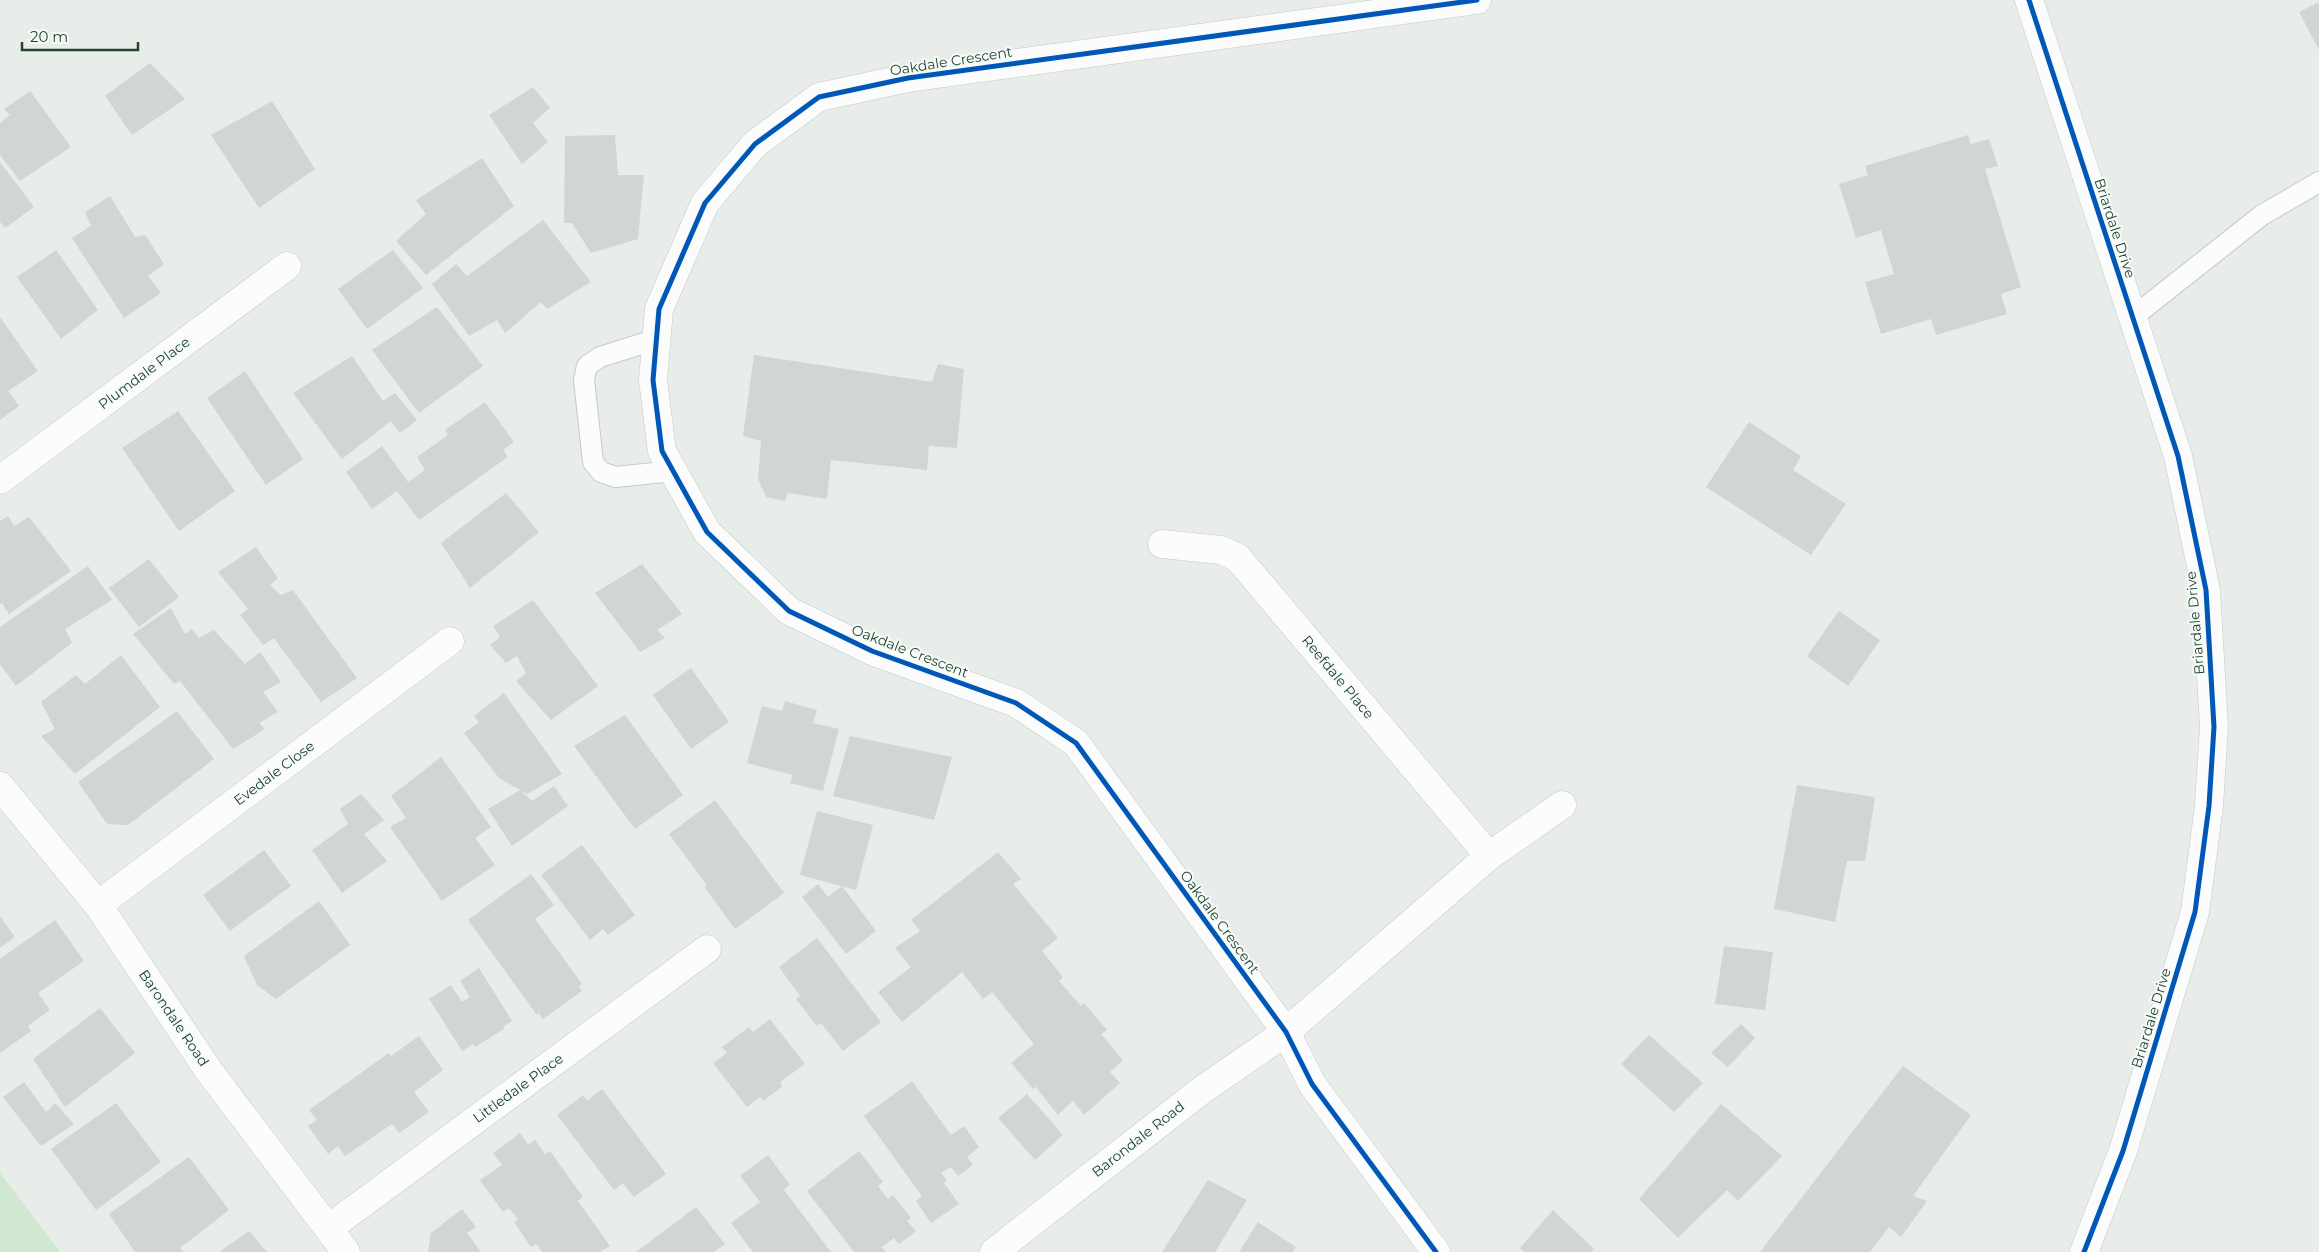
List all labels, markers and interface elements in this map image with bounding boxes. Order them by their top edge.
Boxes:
scale bar [22,20,139,52]
text: 20 m [30,27,68,46]
street label: Oakdale Crescent [888,42,1014,80]
street label: Briardale Drive [2090,176,2140,280]
street label: Plumdale Place [95,333,193,413]
street label: Briardale Drive [2182,570,2208,676]
street label: Oakdale Crescent [849,620,971,682]
street label: Reefdale Place [1298,632,1378,722]
street label: Evedale Close [230,737,318,809]
street label: Oakdale Crescent [1176,867,1264,978]
street label: Barondale Road [135,966,213,1070]
street label: Briardale Drive [2127,966,2175,1070]
street label: Littledale Place [469,1049,567,1127]
street label: Barondale Road [1088,1097,1188,1181]

